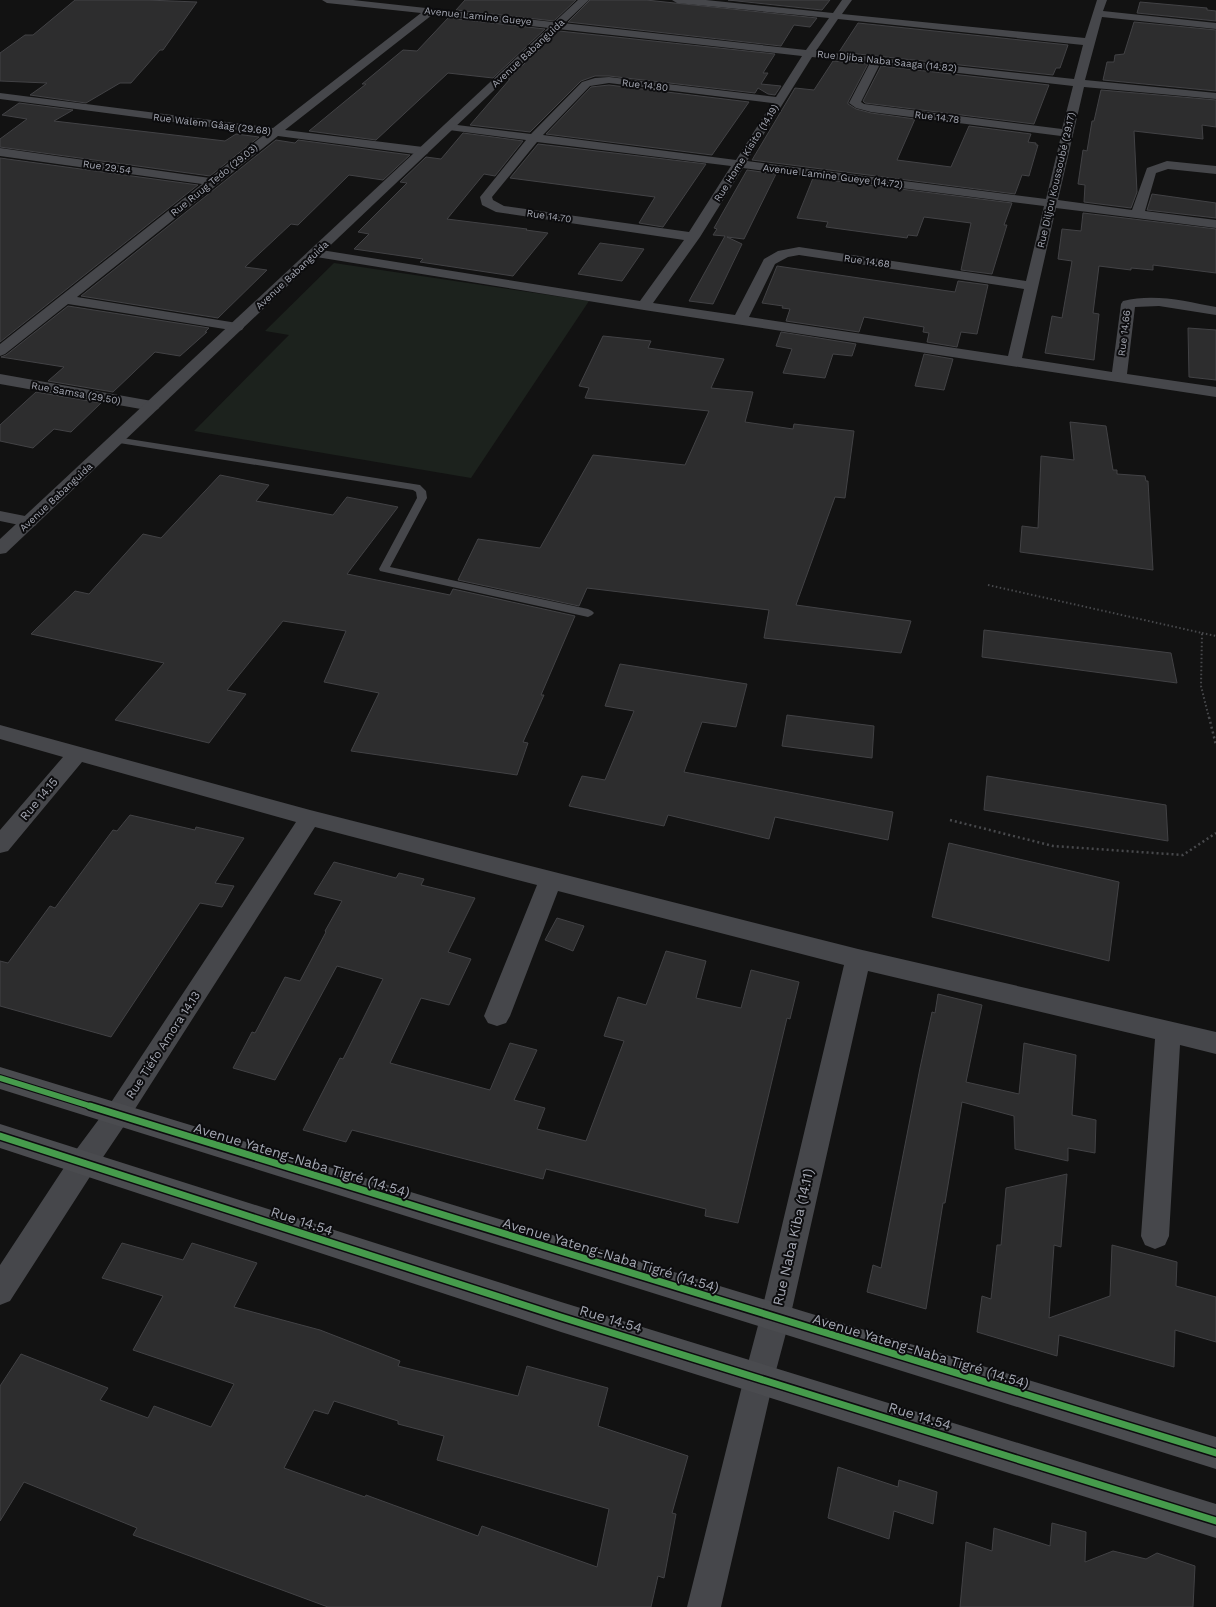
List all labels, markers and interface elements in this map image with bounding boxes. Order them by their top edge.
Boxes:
street label: Avenue Lamine Gueye [424,5,532,27]
street label: Avenue Babanguida [489,16,567,89]
street label: Rue Djiba Naba Saaga (14.82) [817,48,957,74]
street label: Rue 14.80 [621,77,669,93]
street label: Rue Home Kisito (14.19) [712,102,780,204]
street label: Rue 14.78 [914,109,960,125]
street label: Rue Walem Gâag (29.68) [152,111,272,137]
street label: Rue Diljou Koussoubé (29.17) [1035,111,1077,249]
street label: Rue Ruug Tedo (29.03) [168,142,260,218]
street label: Rue 29.54 [82,158,132,176]
street label: Avenue Lamine Gueye (14.72) [762,162,904,190]
street label: Rue 14.70 [526,207,572,225]
street label: Avenue Babanguida [253,238,331,311]
street label: Rue 14.68 [843,252,891,270]
street label: Rue 14.66 [1116,309,1132,357]
street label: Rue Samsa (29.50) [30,380,122,406]
street label: Avenue Babanguida [17,460,95,533]
street label: Rue 14.15 [17,775,61,823]
street label: Rue Tiéfo Amora 14.13 [123,989,203,1101]
street label: Avenue Yateng-Naba Tigré (14.54) [192,1119,412,1201]
street label: Rue Naba Kiba (14.11) [769,1167,817,1307]
street label: Rue 14.54 [269,1203,335,1239]
street label: Avenue Yateng-Naba Tigré (14.54) [501,1214,721,1296]
street label: Rue 14.54 [578,1302,644,1336]
street label: Avenue Yateng-Naba Tigré (14.54) [811,1310,1031,1392]
street label: Rue 14.54 [887,1399,953,1433]

